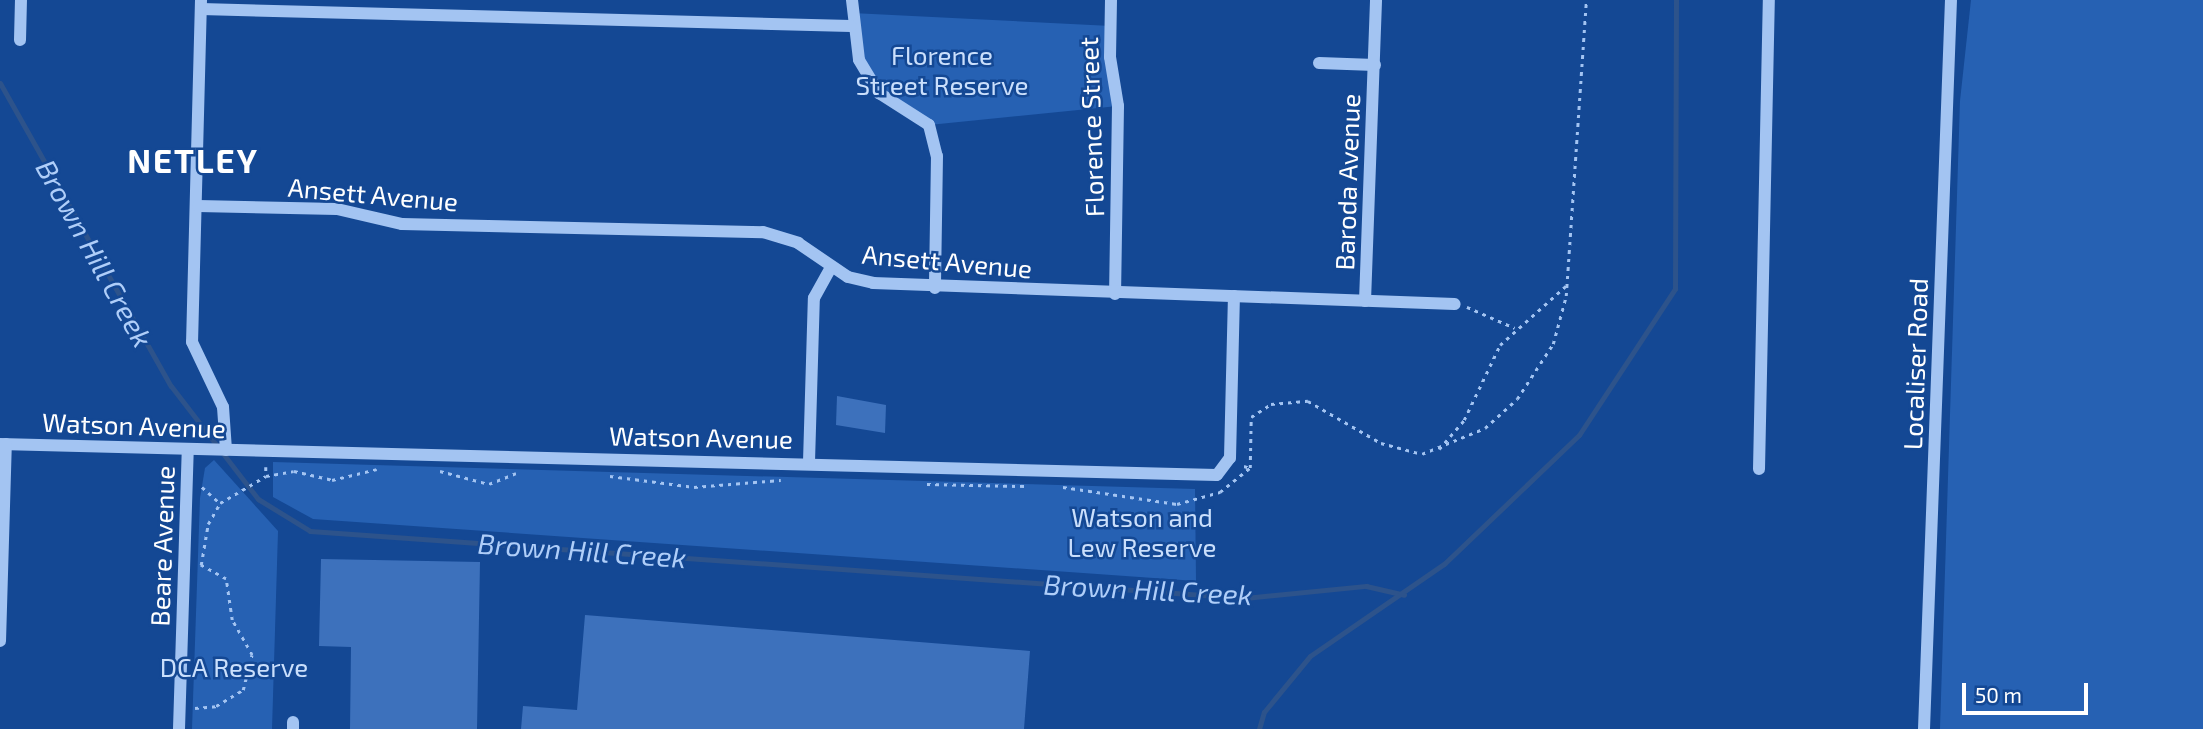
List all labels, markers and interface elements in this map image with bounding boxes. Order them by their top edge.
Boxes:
street label: Florence Street [1072,36,1110,218]
park label: Florence Street Reserve [855,39,1029,100]
street label: Baroda Avenue [1328,93,1366,271]
district label: NETLEY [128,141,258,181]
water label: Brown Hill Creek [29,153,161,353]
street label: Ansett Avenue [286,171,460,217]
street label: Ansett Avenue [860,238,1034,284]
street label: Localiser Road [1896,277,1934,451]
street label: Watson Avenue [41,406,227,444]
street label: Watson Avenue [608,420,794,454]
street label: Beare Avenue [144,465,180,627]
park label: Watson and Lew Reserve [1067,501,1217,562]
water label: Brown Hill Creek [476,526,688,574]
water label: Brown Hill Creek [1042,567,1254,611]
park label: DCA Reserve [159,651,309,683]
scale bar [1965,670,2091,714]
text: 50 m [1975,682,2022,707]

